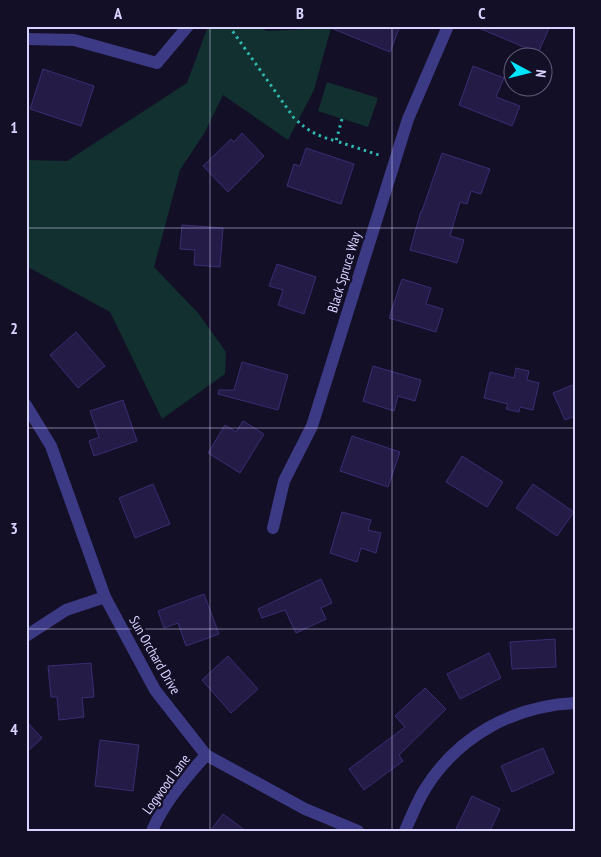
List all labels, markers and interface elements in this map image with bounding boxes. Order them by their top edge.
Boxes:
text: A [113,3,123,23]
text: B [296,3,304,23]
text: C [478,3,486,23]
north arrow [504,48,554,98]
text: N [532,69,550,78]
text: 1 [10,117,18,137]
street label: Black Spruce Way [323,229,365,315]
text: 2 [10,318,18,338]
text: 3 [10,518,18,538]
street label: Sun Orchard Drive [125,612,185,698]
text: 4 [10,719,18,739]
street label: Logwood Lane [138,750,194,817]

